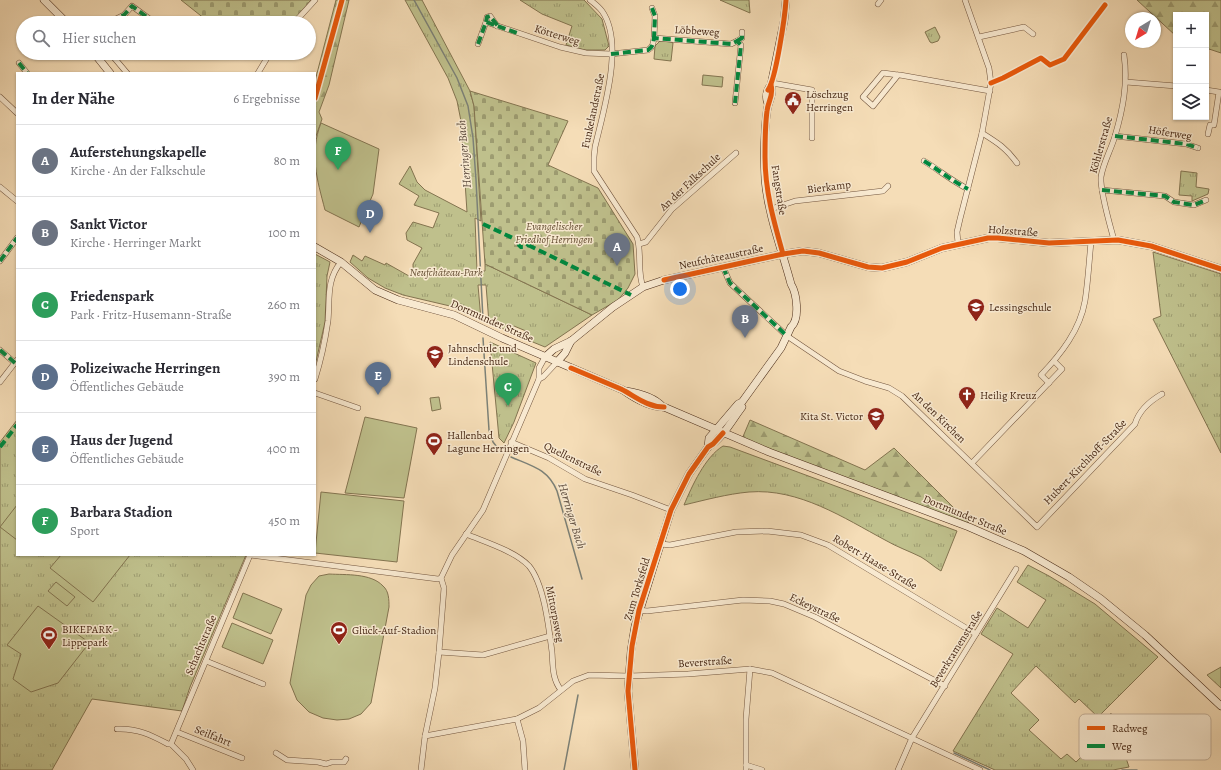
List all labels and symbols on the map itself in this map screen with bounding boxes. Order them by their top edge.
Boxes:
north arrow [1125,12,1161,48]
street label: Kötterweg [533,21,582,49]
street label: Löbbeweg [674,22,720,40]
street label: Funkelandstraße [578,72,608,150]
place label: Löschzug Herringen [806,87,853,115]
public building icon: Löschzug Herringen [783,90,803,115]
street label: Köhlerstraße [1086,115,1116,175]
water label: Herringer Bach [453,119,475,189]
street label: Höferweg [1147,122,1193,144]
pin: F [325,137,351,170]
street label: An der Falkschule [655,150,724,215]
street label: Fangstraße [768,164,790,216]
street label: Bierkamp [806,177,852,197]
pin: D [357,200,383,233]
park label: Evangelischer Friedhof Herringen [515,219,593,247]
street label: Holzstraße [988,222,1039,240]
pin: A [604,233,630,266]
street label: Neufchâteaustraße [677,241,765,273]
park label: Neufchâteau-Park [409,265,483,280]
your location [670,279,690,299]
street label: Dortmunder Straße [448,296,536,346]
school or university icon: Lessingschule [966,297,986,322]
place label: Lessingschule [989,300,1052,315]
pin: B [732,305,758,338]
place label: Jahnschule und Lindenschule [448,341,517,369]
school or university icon: Jahnschule und Lindenschule [425,344,445,369]
pin: E [365,362,391,395]
pin: C [495,373,521,406]
church icon: Heilig Kreuz [957,385,977,410]
street label: An den Kirchen [908,387,969,446]
place label: Heilig Kreuz [980,388,1037,403]
school or university icon: Kita St. Victor [866,406,886,431]
place label: Kita St. Victor [800,409,863,424]
street label: Hubert-Kirchhoff-Straße [1040,416,1130,508]
place label: Hallenbad Lagune Herringen [447,428,529,456]
sports icon: Hallenbad Lagune Herringen [424,431,444,456]
street label: Quellenstraße [541,438,605,480]
water label: Herringer Bach [554,481,590,551]
street label: Dortmunder Straße [921,491,1009,539]
street label: Robert-Haase-Straße [830,531,920,593]
street label: Zum Torksfeld [620,555,654,622]
street label: Mittorpsweg [542,584,568,644]
street label: Eckeystraße [787,590,843,626]
street label: Beverkramenstraße [926,607,986,691]
street label: Schachtstraße [182,612,220,677]
sports icon: Glück-Auf-Stadion [329,620,349,645]
place label: BIKEPARK - Lippepark [62,622,118,650]
place label: Glück-Auf-Stadion [352,623,436,638]
sports icon: BIKEPARK - Lippepark [39,625,59,650]
street label: Beverstraße [678,653,732,671]
legend [1079,714,1211,760]
text: Radweg [1112,721,1148,736]
street label: Seilfahrt [192,722,234,750]
text: Weg [1111,739,1132,754]

